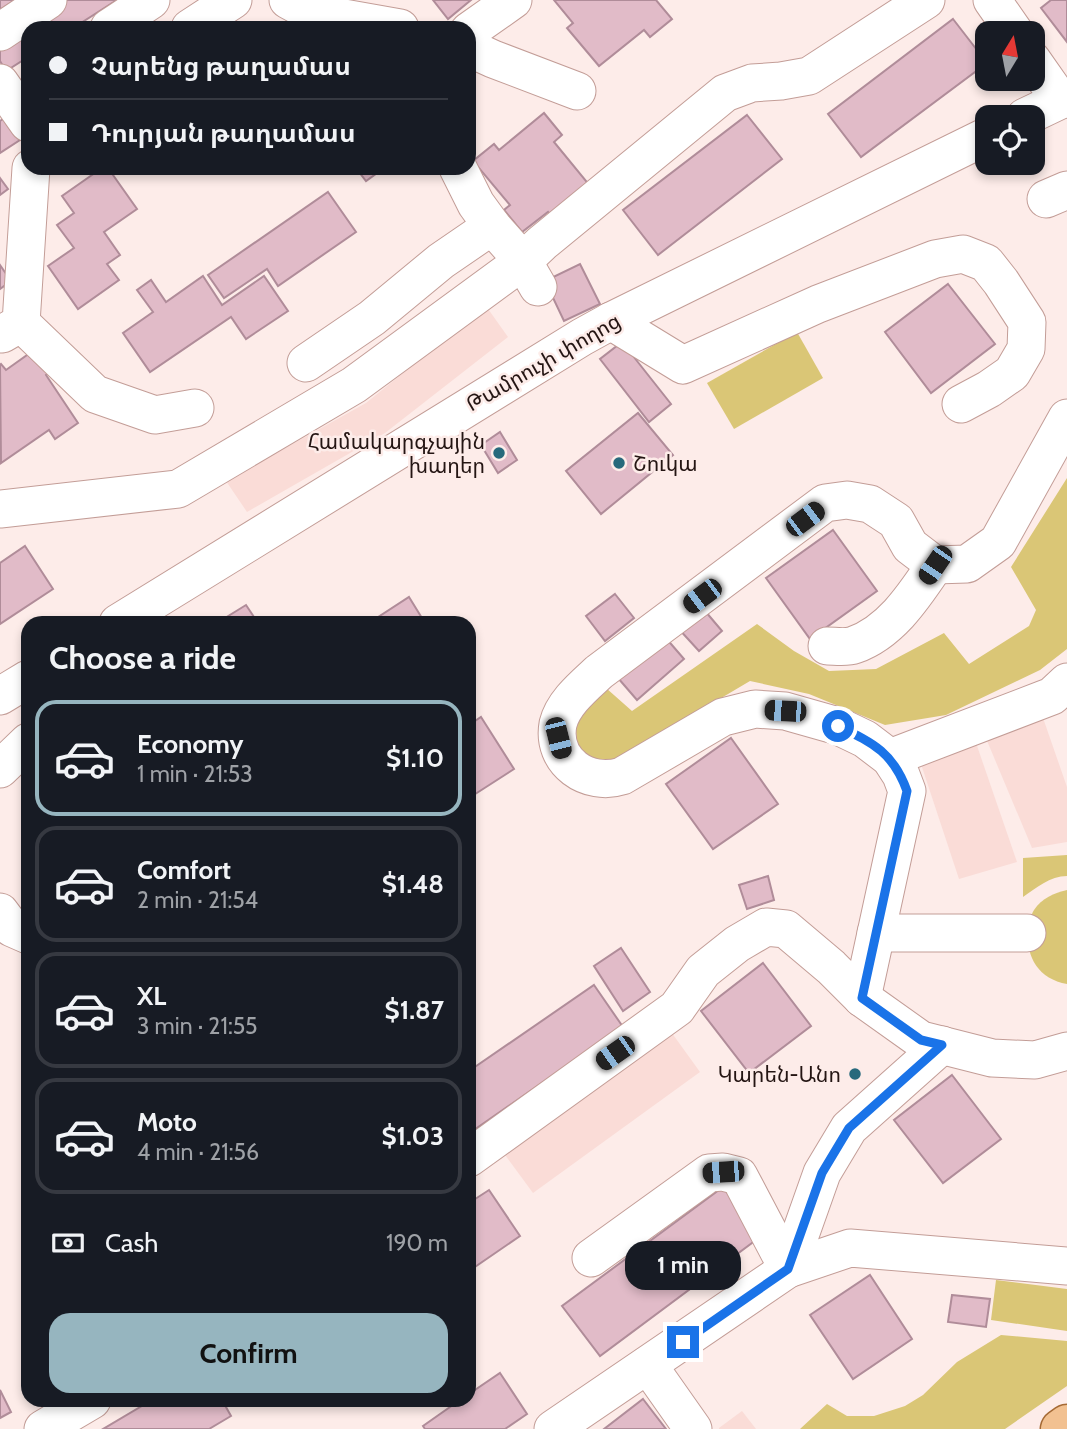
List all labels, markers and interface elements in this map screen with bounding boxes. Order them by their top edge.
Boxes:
north arrow [975,21,1045,91]
map controls [975,21,1045,175]
text: Չարենց թաղամաս [91,50,351,82]
button: locate [975,105,1045,175]
text: Դուրյան թաղամաս [91,117,356,149]
street label: Թամրուչի փողոց [461,308,625,416]
place label: Համակարգչային խաղեր [308,429,485,478]
marker: Համակարգչային խաղեր [491,445,507,461]
place label: Շուկա [633,451,698,476]
marker: Շուկա [611,455,627,471]
car [782,498,829,540]
car [915,542,956,588]
car [679,575,726,617]
text: Choose a ride [49,638,236,677]
car [764,699,807,723]
route start [822,710,854,742]
car [543,715,574,761]
icon: car [53,727,116,790]
text: Economy [137,728,243,760]
text: $1.10 [386,742,444,774]
text: 1 min · 21:53 [137,760,253,788]
icon: car [53,853,116,916]
text: Comfort [137,854,231,886]
text: $1.48 [382,868,444,900]
text: 2 min · 21:54 [137,886,258,914]
icon: car [53,979,116,1042]
text: XL [137,980,166,1012]
text: $1.87 [385,994,444,1026]
text: 3 min · 21:55 [137,1012,258,1040]
car [592,1032,639,1074]
place label: Կարեն-Անո [718,1062,841,1087]
marker: Կարեն-Անո [847,1066,863,1082]
icon: car [53,1105,116,1168]
text: Moto [137,1106,197,1138]
text: $1.03 [381,1120,444,1152]
text: 4 min · 21:56 [137,1138,259,1166]
car [702,1160,745,1184]
icon: cash [49,1224,87,1262]
text: Cash [105,1227,158,1259]
text: 190 m [386,1229,448,1257]
callout: 1 min [625,1240,741,1290]
text: 1 min [657,1251,709,1279]
button: Confirm [49,1313,448,1393]
route end [667,1326,699,1358]

